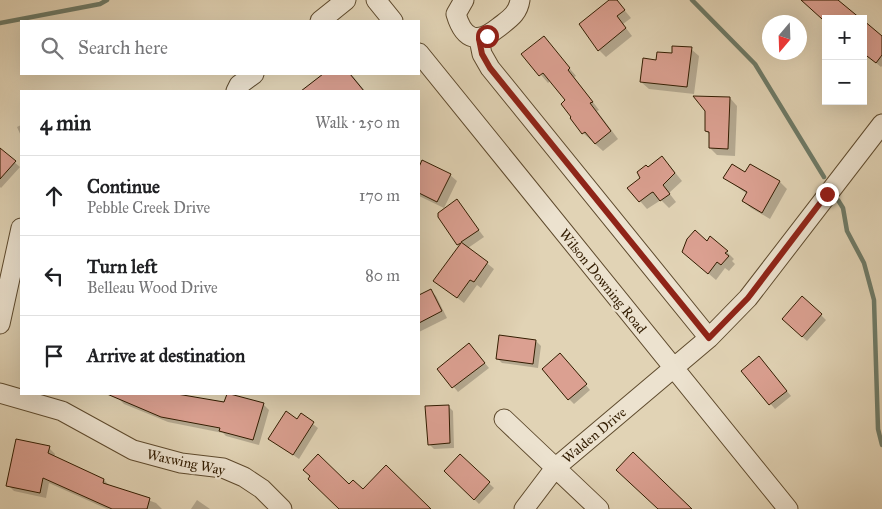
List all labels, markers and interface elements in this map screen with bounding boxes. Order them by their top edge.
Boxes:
north arrow [762,15,807,60]
map controls [822,15,867,105]
button: + [822,15,867,60]
search box [20,20,420,75]
route start [476,25,499,48]
icon: search [38,34,66,62]
text: Search here [78,36,168,59]
button: − [822,60,867,105]
text: 4 min [40,110,91,136]
text: Walk · 250 m [315,113,400,132]
text: Continue [87,175,160,198]
icon: ahead [40,182,68,210]
route end [816,183,839,206]
text: 170 m [359,186,400,205]
text: Pebble Creek Drive [87,198,210,217]
street label: Wilson Downing Road [555,226,650,337]
text: Turn left [87,255,157,278]
icon: left [40,262,68,290]
text: 80 m [365,266,400,285]
text: Belleau Wood Drive [87,278,218,297]
icon: arrive [40,342,68,370]
text: Arrive at destination [87,344,245,367]
street label: Walden Drive [559,404,630,467]
street label: Waxwing Way [145,446,227,479]

